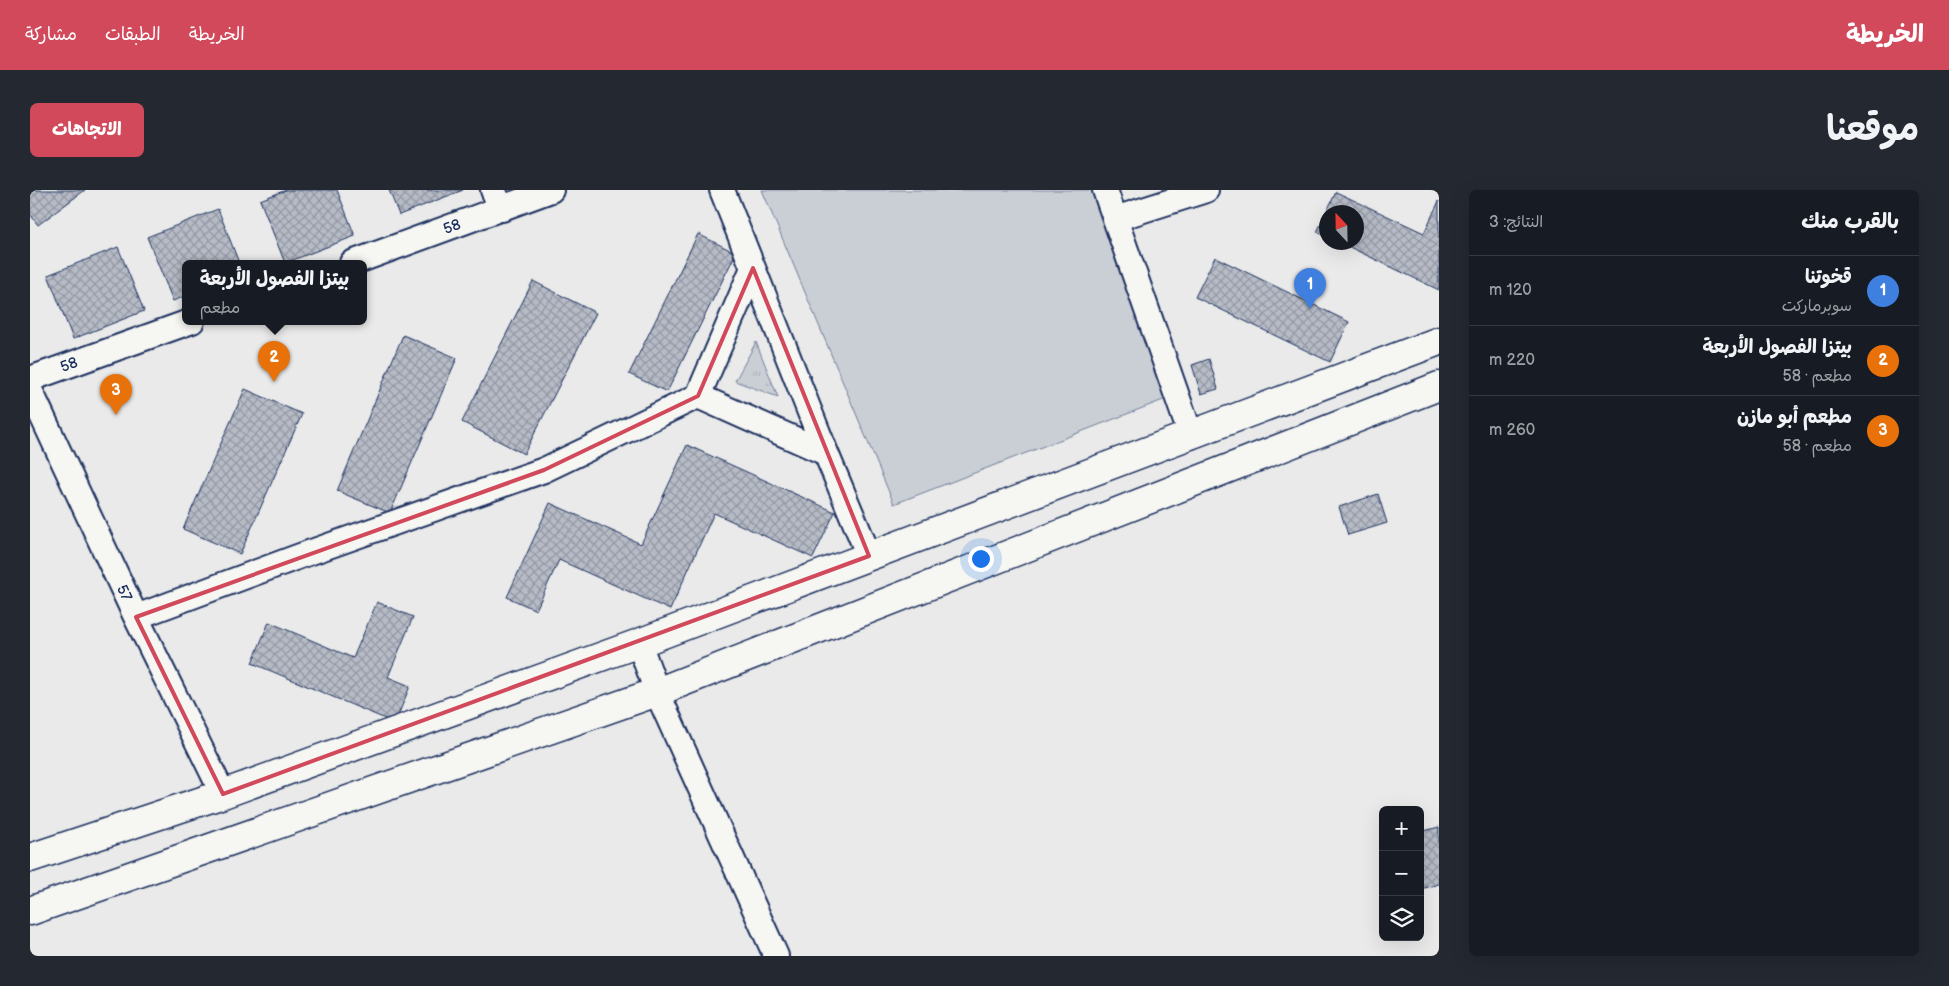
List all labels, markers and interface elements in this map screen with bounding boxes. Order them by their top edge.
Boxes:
text: الخريطة [1846,20,1924,49]
text: مشاركة [25,24,77,45]
text: الطبقات [105,24,161,45]
text: الخريطة [189,24,245,45]
button: الاتجاهات [30,103,144,157]
text: موقعنا [1826,108,1919,151]
north arrow [1319,205,1364,250]
text: بالقرب منك [1801,209,1899,234]
text: النتائج: 3 [1489,213,1543,232]
street label: 58 [441,215,464,239]
popup [182,260,367,325]
text: قخوتنا [1805,266,1852,289]
text: بيتزا الفصول الأربعة [200,268,349,291]
pin: 1 [1294,268,1326,309]
text: 120 m [1489,281,1532,300]
text: 1 [1880,281,1886,300]
text: سوبرماركت [1782,297,1852,316]
text: مطعم [200,299,240,318]
text: بيتزا الفصول الأربعة [1702,336,1852,359]
pin: 2 [258,341,290,382]
text: 220 m [1489,351,1535,370]
text: 2 [1878,351,1888,370]
street label: 58 [58,353,81,377]
text: مطعم · 58 [1783,367,1852,386]
pin: 3 [100,374,132,415]
text: مطعم أبو مازن [1737,406,1852,429]
text: 260 m [1489,421,1535,440]
text: 3 [1878,421,1888,440]
text: مطعم · 58 [1783,437,1852,456]
your location [968,546,994,572]
street label: 57 [112,582,136,605]
map controls [1379,806,1424,941]
button: + [1379,806,1424,851]
button: − [1379,851,1424,896]
button: layers [1379,896,1424,941]

